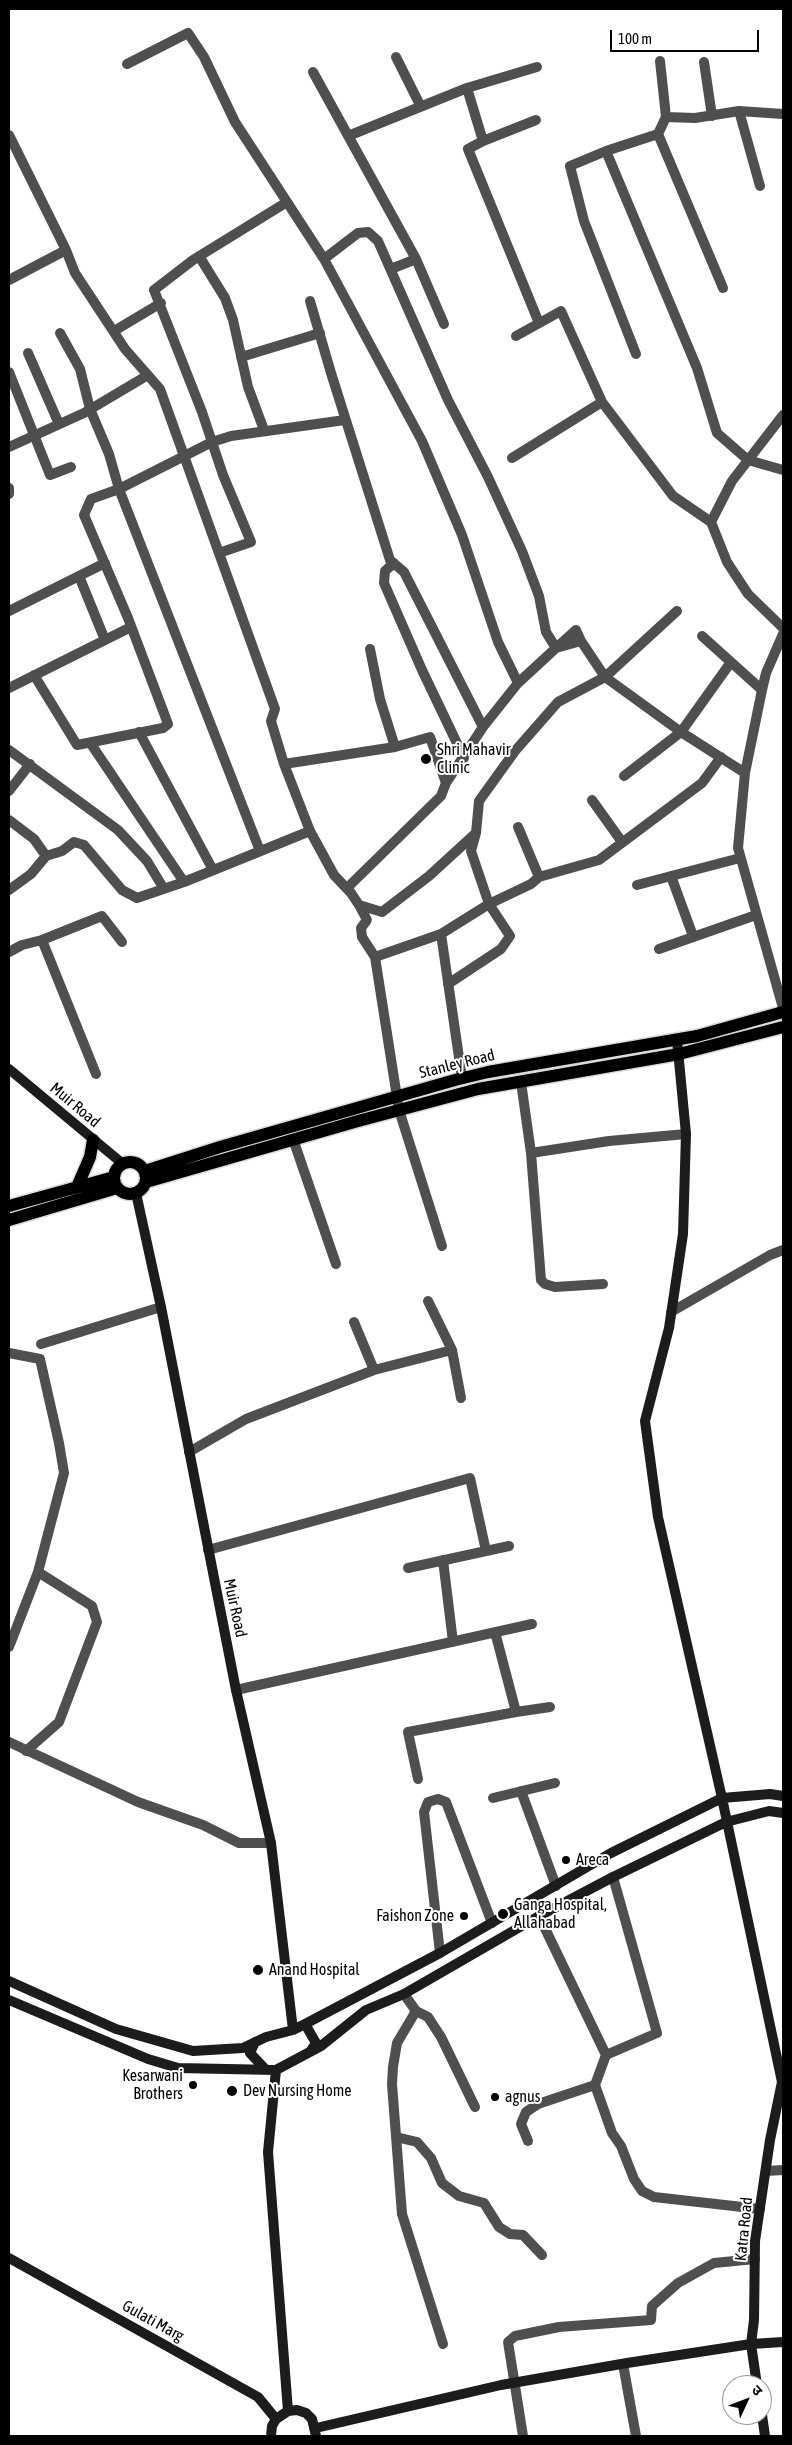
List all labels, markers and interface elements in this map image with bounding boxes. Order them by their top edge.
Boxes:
scale bar [612,20,761,52]
text: 100 m [618,30,652,47]
place label: Shri Mahavir Clinic [437,740,510,778]
marker: Shri Mahavir Clinic [419,752,433,766]
street label: Stanley Road [417,1045,497,1083]
street label: Muir Road [46,1078,104,1132]
street label: Muir Road [219,1577,251,1639]
place label: Areca [576,1850,609,1870]
marker: Areca [560,1854,572,1866]
place label: Ganga Hospital, Allahabad [514,1895,607,1933]
place label: Faishon Zone [376,1906,454,1926]
marker: Ganga Hospital, Allahabad [496,1907,510,1921]
marker: Faishon Zone [458,1910,470,1922]
place label: Anand Hospital [269,1960,360,1980]
marker: Anand Hospital [251,1963,265,1977]
place label: Kesarwani Brothers [122,2066,183,2104]
marker: Kesarwani Brothers [187,2079,199,2091]
place label: Dev Nursing Home [243,2081,351,2101]
marker: Dev Nursing Home [225,2084,239,2098]
place label: agnus [505,2087,540,2107]
marker: agnus [489,2091,501,2103]
street label: Katra Road [731,2196,757,2262]
street label: Gulati Marg [119,2296,187,2346]
north arrow [722,2375,772,2425]
text: उ [749,2382,766,2399]

